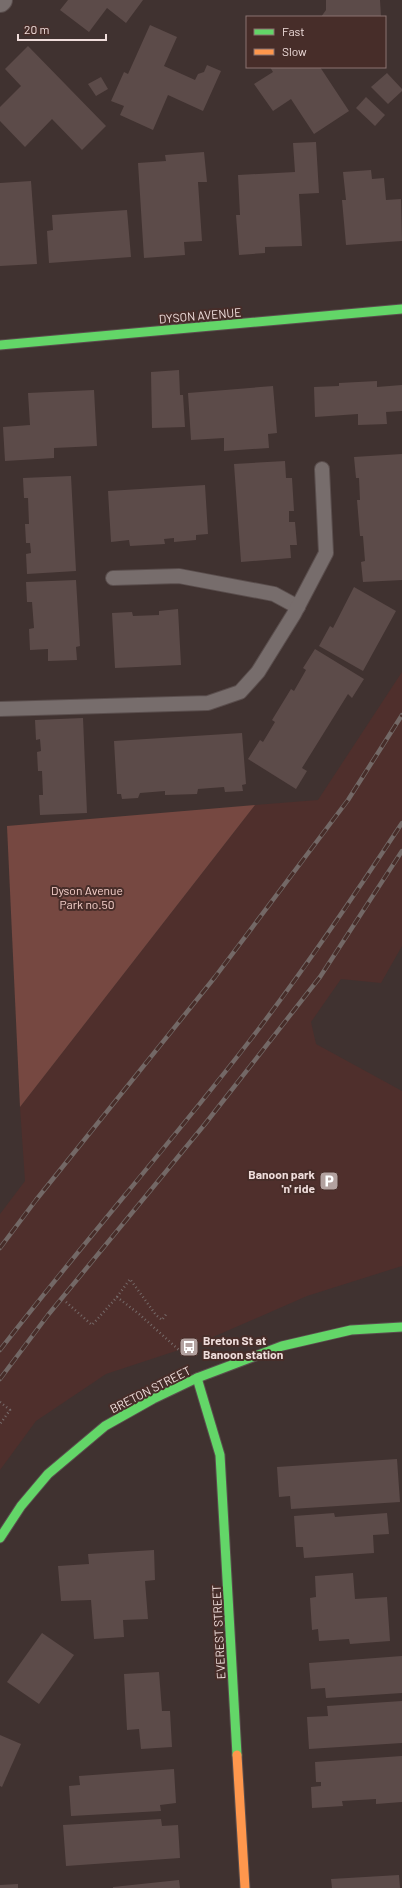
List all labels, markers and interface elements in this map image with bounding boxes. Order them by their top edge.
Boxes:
scale bar [18,16,106,42]
legend [246,16,386,68]
text: 20 m [24,22,50,36]
text: Fast [282,24,305,38]
text: Slow [282,44,307,58]
street label: DYSON AVENUE [158,304,242,326]
park label: Dyson Avenue Park no.50 [51,883,123,911]
place label: Banoon park 'n' ride [248,1167,316,1195]
parking icon: Banoon park 'n' ride [318,1170,340,1192]
place label: Breton St at Banoon station [203,1333,283,1361]
bus stop icon: Breton St at Banoon station [178,1336,200,1358]
street label: BRETON STREET [107,1363,193,1415]
street label: EVEREST STREET [209,1584,227,1680]

